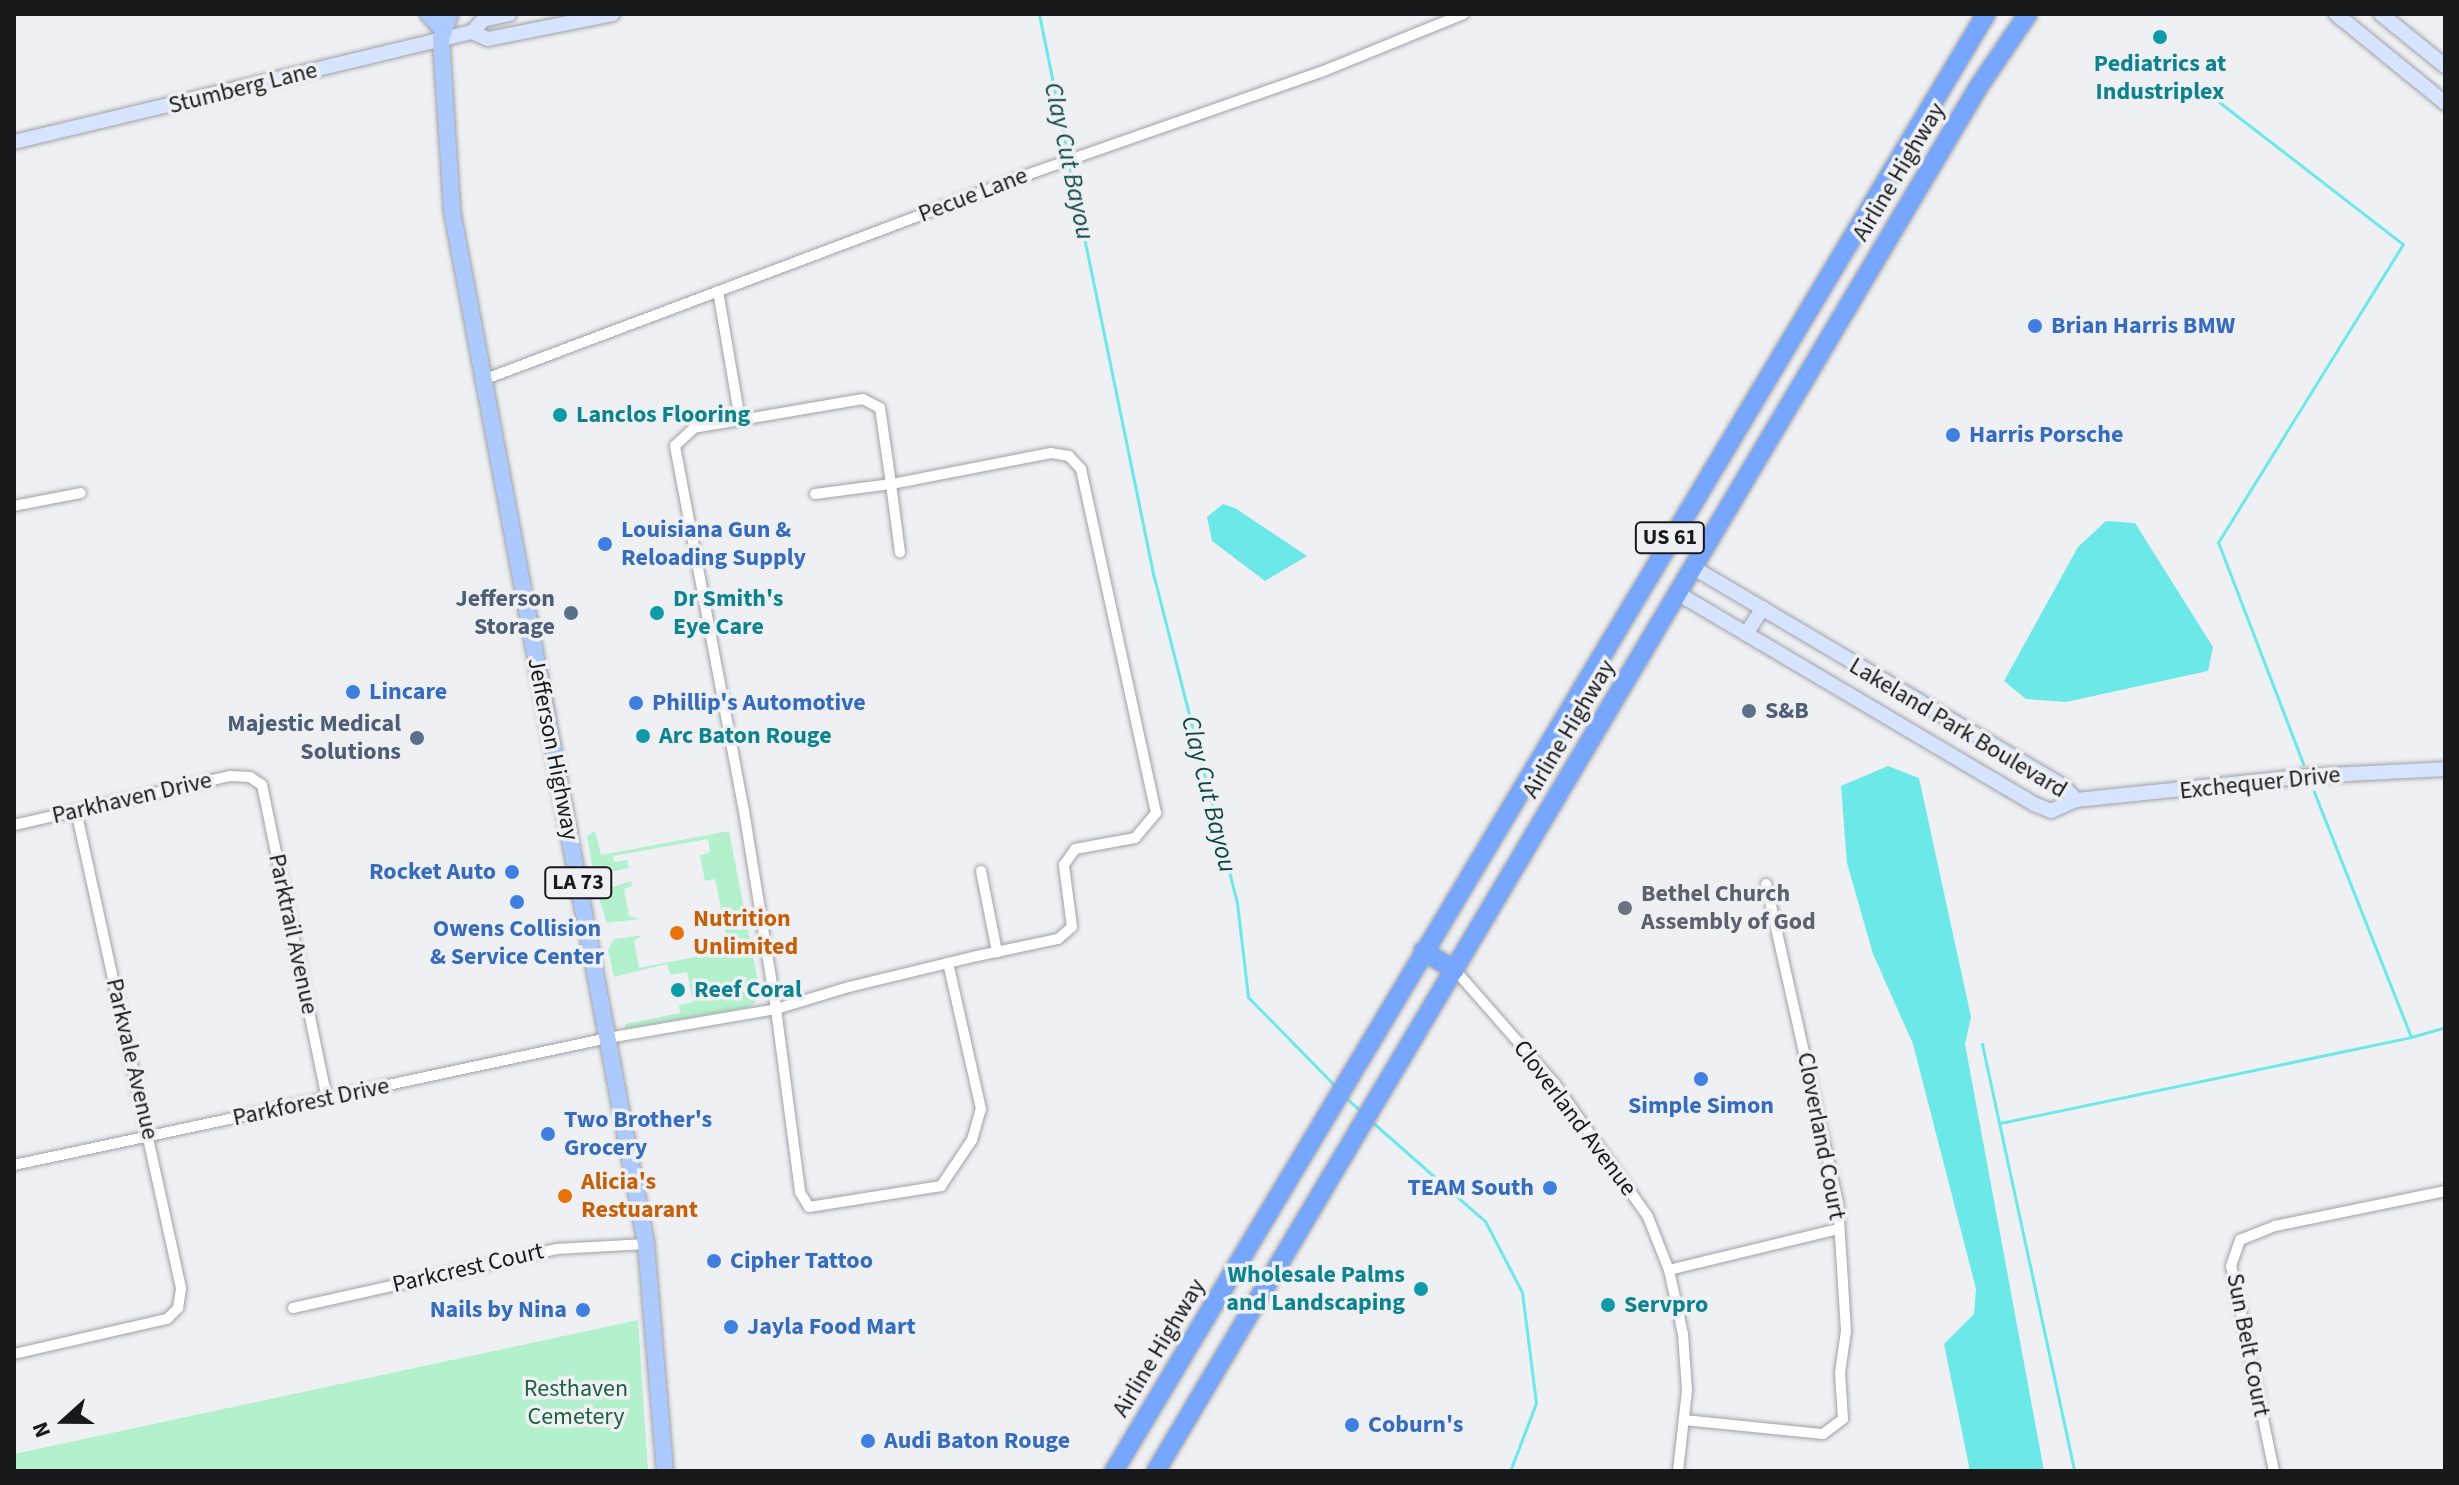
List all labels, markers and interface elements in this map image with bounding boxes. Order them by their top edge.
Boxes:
marker: Pediatrics at Industriplex [2151,28,2169,46]
place label: Pediatrics at Industriplex [2094,50,2226,106]
street label: Stumberg Lane [166,56,320,120]
water label: Clay Cut Bayou [1037,80,1101,242]
street label: Airline Highway [1846,98,1952,246]
street label: Pecue Lane [914,161,1032,229]
place label: Brian Harris BMW [2051,312,2235,340]
marker: Brian Harris BMW [2026,317,2044,335]
place label: Lanclos Flooring [576,401,750,429]
marker: Lanclos Flooring [551,406,569,424]
place label: Harris Porsche [1969,421,2123,449]
marker: Harris Porsche [1944,426,1962,444]
place label: Louisiana Gun & Reloading Supply [621,516,806,572]
road number: US 61 [1634,520,1706,556]
marker: Louisiana Gun & Reloading Supply [596,535,614,553]
place label: Jefferson Storage [455,585,555,641]
place label: Dr Smith's Eye Care [673,585,783,641]
marker: Jefferson Storage [562,604,580,622]
marker: Dr Smith's Eye Care [648,604,666,622]
street label: Lakeland Park Boulevard [1844,652,2072,804]
street label: Jefferson Highway [521,655,585,843]
street label: Airline Highway [1516,655,1622,803]
place label: Lincare [369,678,447,706]
marker: Lincare [344,683,362,701]
place label: Phillip's Automotive [652,689,866,717]
marker: Phillip's Automotive [627,694,645,712]
place label: S&B [1765,697,1809,725]
marker: S&B [1740,702,1758,720]
place label: Majestic Medical Solutions [227,710,401,766]
water label: Clay Cut Bayou [1175,713,1243,875]
place label: Arc Baton Rouge [659,722,832,750]
marker: Arc Baton Rouge [634,727,652,745]
marker: Majestic Medical Solutions [408,729,426,747]
street label: Exchequer Drive [2178,760,2342,806]
street label: Parkhaven Drive [49,766,215,830]
street label: Parktrail Avenue [262,851,324,1017]
place label: Rocket Auto [369,858,496,886]
marker: Rocket Auto [503,863,521,881]
road number: LA 73 [544,865,612,901]
place label: Bethel Church Assembly of God [1641,880,1816,936]
marker: Owens Collision & Service Center [508,893,526,911]
marker: Bethel Church Assembly of God [1616,899,1634,917]
place label: Nutrition Unlimited [693,905,798,961]
place label: Owens Collision & Service Center [430,915,604,971]
marker: Nutrition Unlimited [668,924,686,942]
street label: Parkvale Avenue [99,976,165,1142]
place label: Reef Coral [694,976,802,1004]
marker: Reef Coral [669,981,687,999]
street label: Cloverland Avenue [1507,1034,1643,1202]
street label: Cloverland Court [1791,1050,1851,1222]
marker: Simple Simon [1692,1070,1710,1088]
street label: Parkforest Drive [230,1071,392,1133]
place label: Simple Simon [1628,1092,1774,1120]
place label: Two Brother's Grocery [564,1106,712,1162]
marker: Two Brother's Grocery [539,1125,557,1143]
place label: Alicia's Restuarant [581,1168,698,1224]
place label: TEAM South [1407,1174,1534,1202]
marker: TEAM South [1541,1179,1559,1197]
marker: Alicia's Restuarant [556,1187,574,1205]
street label: Parkcrest Court [390,1237,546,1299]
place label: Cipher Tattoo [730,1247,873,1275]
marker: Cipher Tattoo [705,1252,723,1270]
place label: Wholesale Palms and Landscaping [1226,1261,1405,1317]
street label: Sun Belt Court [2220,1271,2276,1419]
street label: Airline Highway [1106,1274,1212,1422]
marker: Wholesale Palms and Landscaping [1412,1280,1430,1298]
place label: Servpro [1624,1291,1708,1319]
place label: Nails by Nina [430,1296,567,1324]
marker: Servpro [1599,1296,1617,1314]
marker: Nails by Nina [574,1301,592,1319]
place label: Jayla Food Mart [747,1313,916,1341]
marker: Jayla Food Mart [722,1318,740,1336]
park label: Resthaven Cemetery [524,1375,628,1431]
north arrow [24,1381,104,1461]
place label: Coburn's [1368,1411,1463,1439]
marker: Coburn's [1343,1416,1361,1434]
text: N [24,1417,59,1442]
place label: Audi Baton Rouge [884,1427,1070,1455]
marker: Audi Baton Rouge [859,1432,877,1450]

